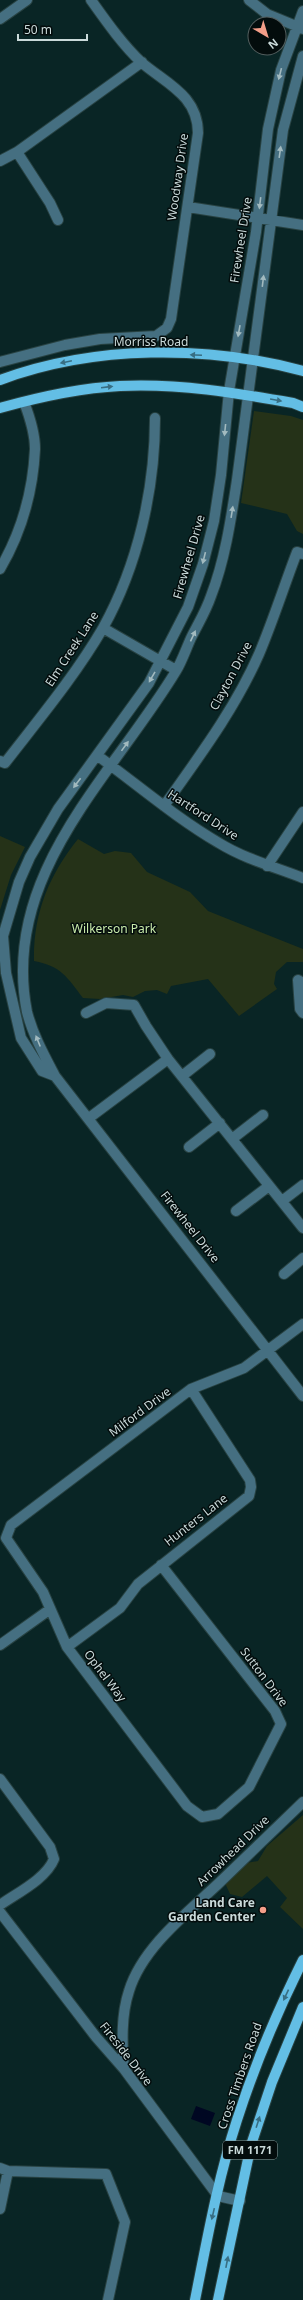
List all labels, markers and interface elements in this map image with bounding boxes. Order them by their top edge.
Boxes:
scale bar [18,16,87,42]
north arrow [247,16,287,56]
text: 50 m [24,21,52,38]
text: N [265,36,282,53]
one-way arrow [277,68,283,80]
street label: Woodway Drive [163,132,192,222]
one-way arrow [277,146,283,158]
street label: Firewheel Drive [225,195,256,284]
one-way arrow [257,196,263,209]
one-way arrow [260,275,267,287]
one-way arrow [236,325,242,337]
street label: Morriss Road [114,333,188,350]
one-way arrow [189,352,202,358]
one-way arrow [60,359,73,365]
one-way arrow [101,384,113,390]
one-way arrow [270,397,283,403]
one-way arrow [222,424,229,436]
one-way arrow [229,506,235,518]
street label: Firewheel Drive [168,513,209,601]
one-way arrow [201,552,207,565]
street label: Elm Creek Lane [41,608,102,690]
one-way arrow [190,630,196,641]
street label: Clayton Drive [205,638,256,713]
one-way arrow [149,671,156,683]
one-way arrow [121,741,129,751]
one-way arrow [73,778,81,789]
street label: Hartford Drive [165,785,242,844]
park label: Wilkerson Park [72,920,157,937]
one-way arrow [34,1034,40,1046]
street label: Firewheel Drive [157,1187,224,1266]
street label: Milford Drive [105,1383,174,1440]
street label: Hunters Lane [161,1489,231,1550]
street label: Sutton Drive [237,1644,292,1710]
street label: Ophel Way [80,1646,131,1706]
street label: Arrowhead Drive [193,1811,273,1890]
place label: Land Care Garden Center [168,1894,256,1925]
marker: Land Care Garden Center [258,1905,268,1915]
one-way arrow [283,1989,289,2001]
street label: Fireside Drive [96,2018,157,2089]
street label: Cross Timbers Road [213,2020,266,2132]
one-way arrow [256,2115,262,2127]
road number: FM 1171 [223,2141,277,2159]
one-way arrow [210,2208,216,2220]
one-way arrow [224,2256,230,2268]

